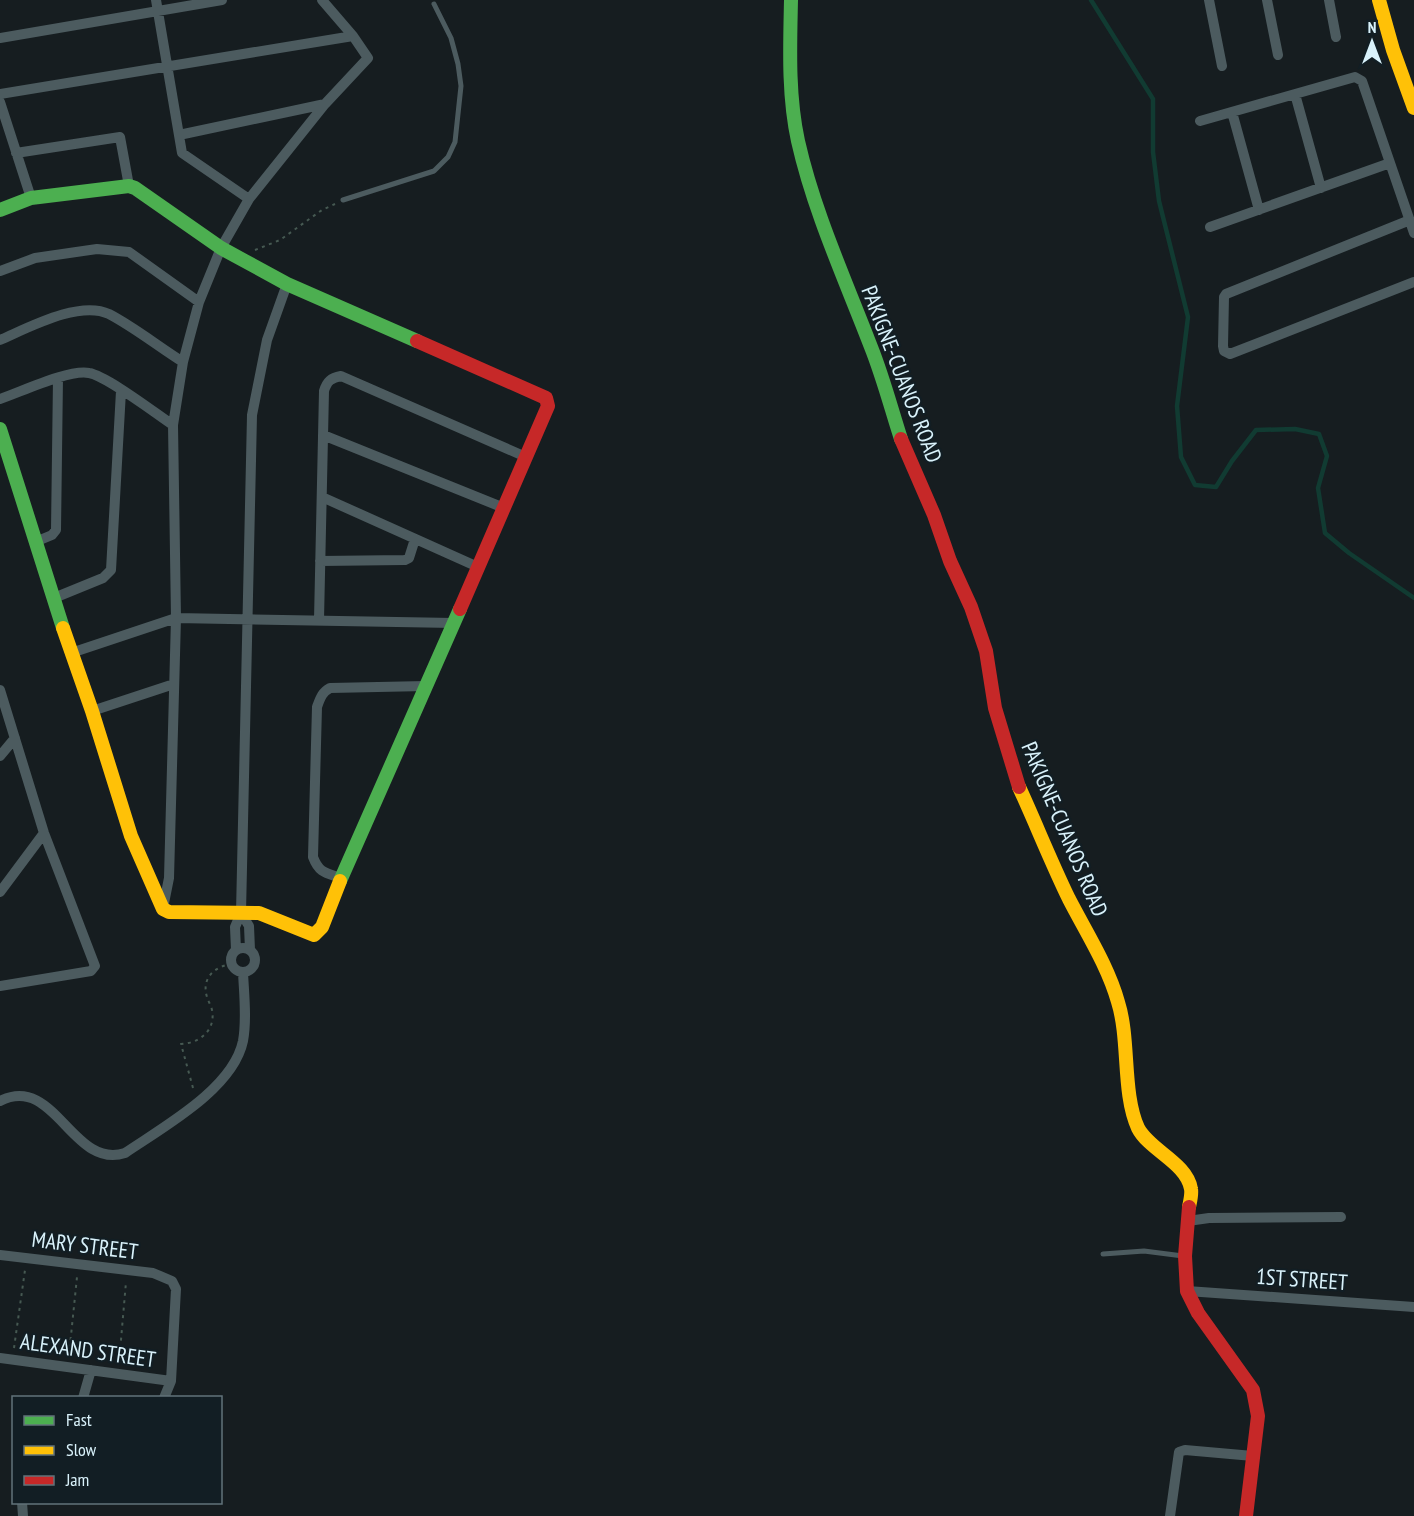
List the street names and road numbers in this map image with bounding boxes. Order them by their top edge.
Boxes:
street label: PAKIGNE-CUANOS ROAD [855,282,949,466]
street label: PAKIGNE-CUANOS ROAD [1016,737,1114,921]
street label: MARY STREET [30,1225,140,1265]
street label: 1ST STREET [1255,1262,1349,1296]
street label: ALEXAND STREET [18,1327,158,1373]

